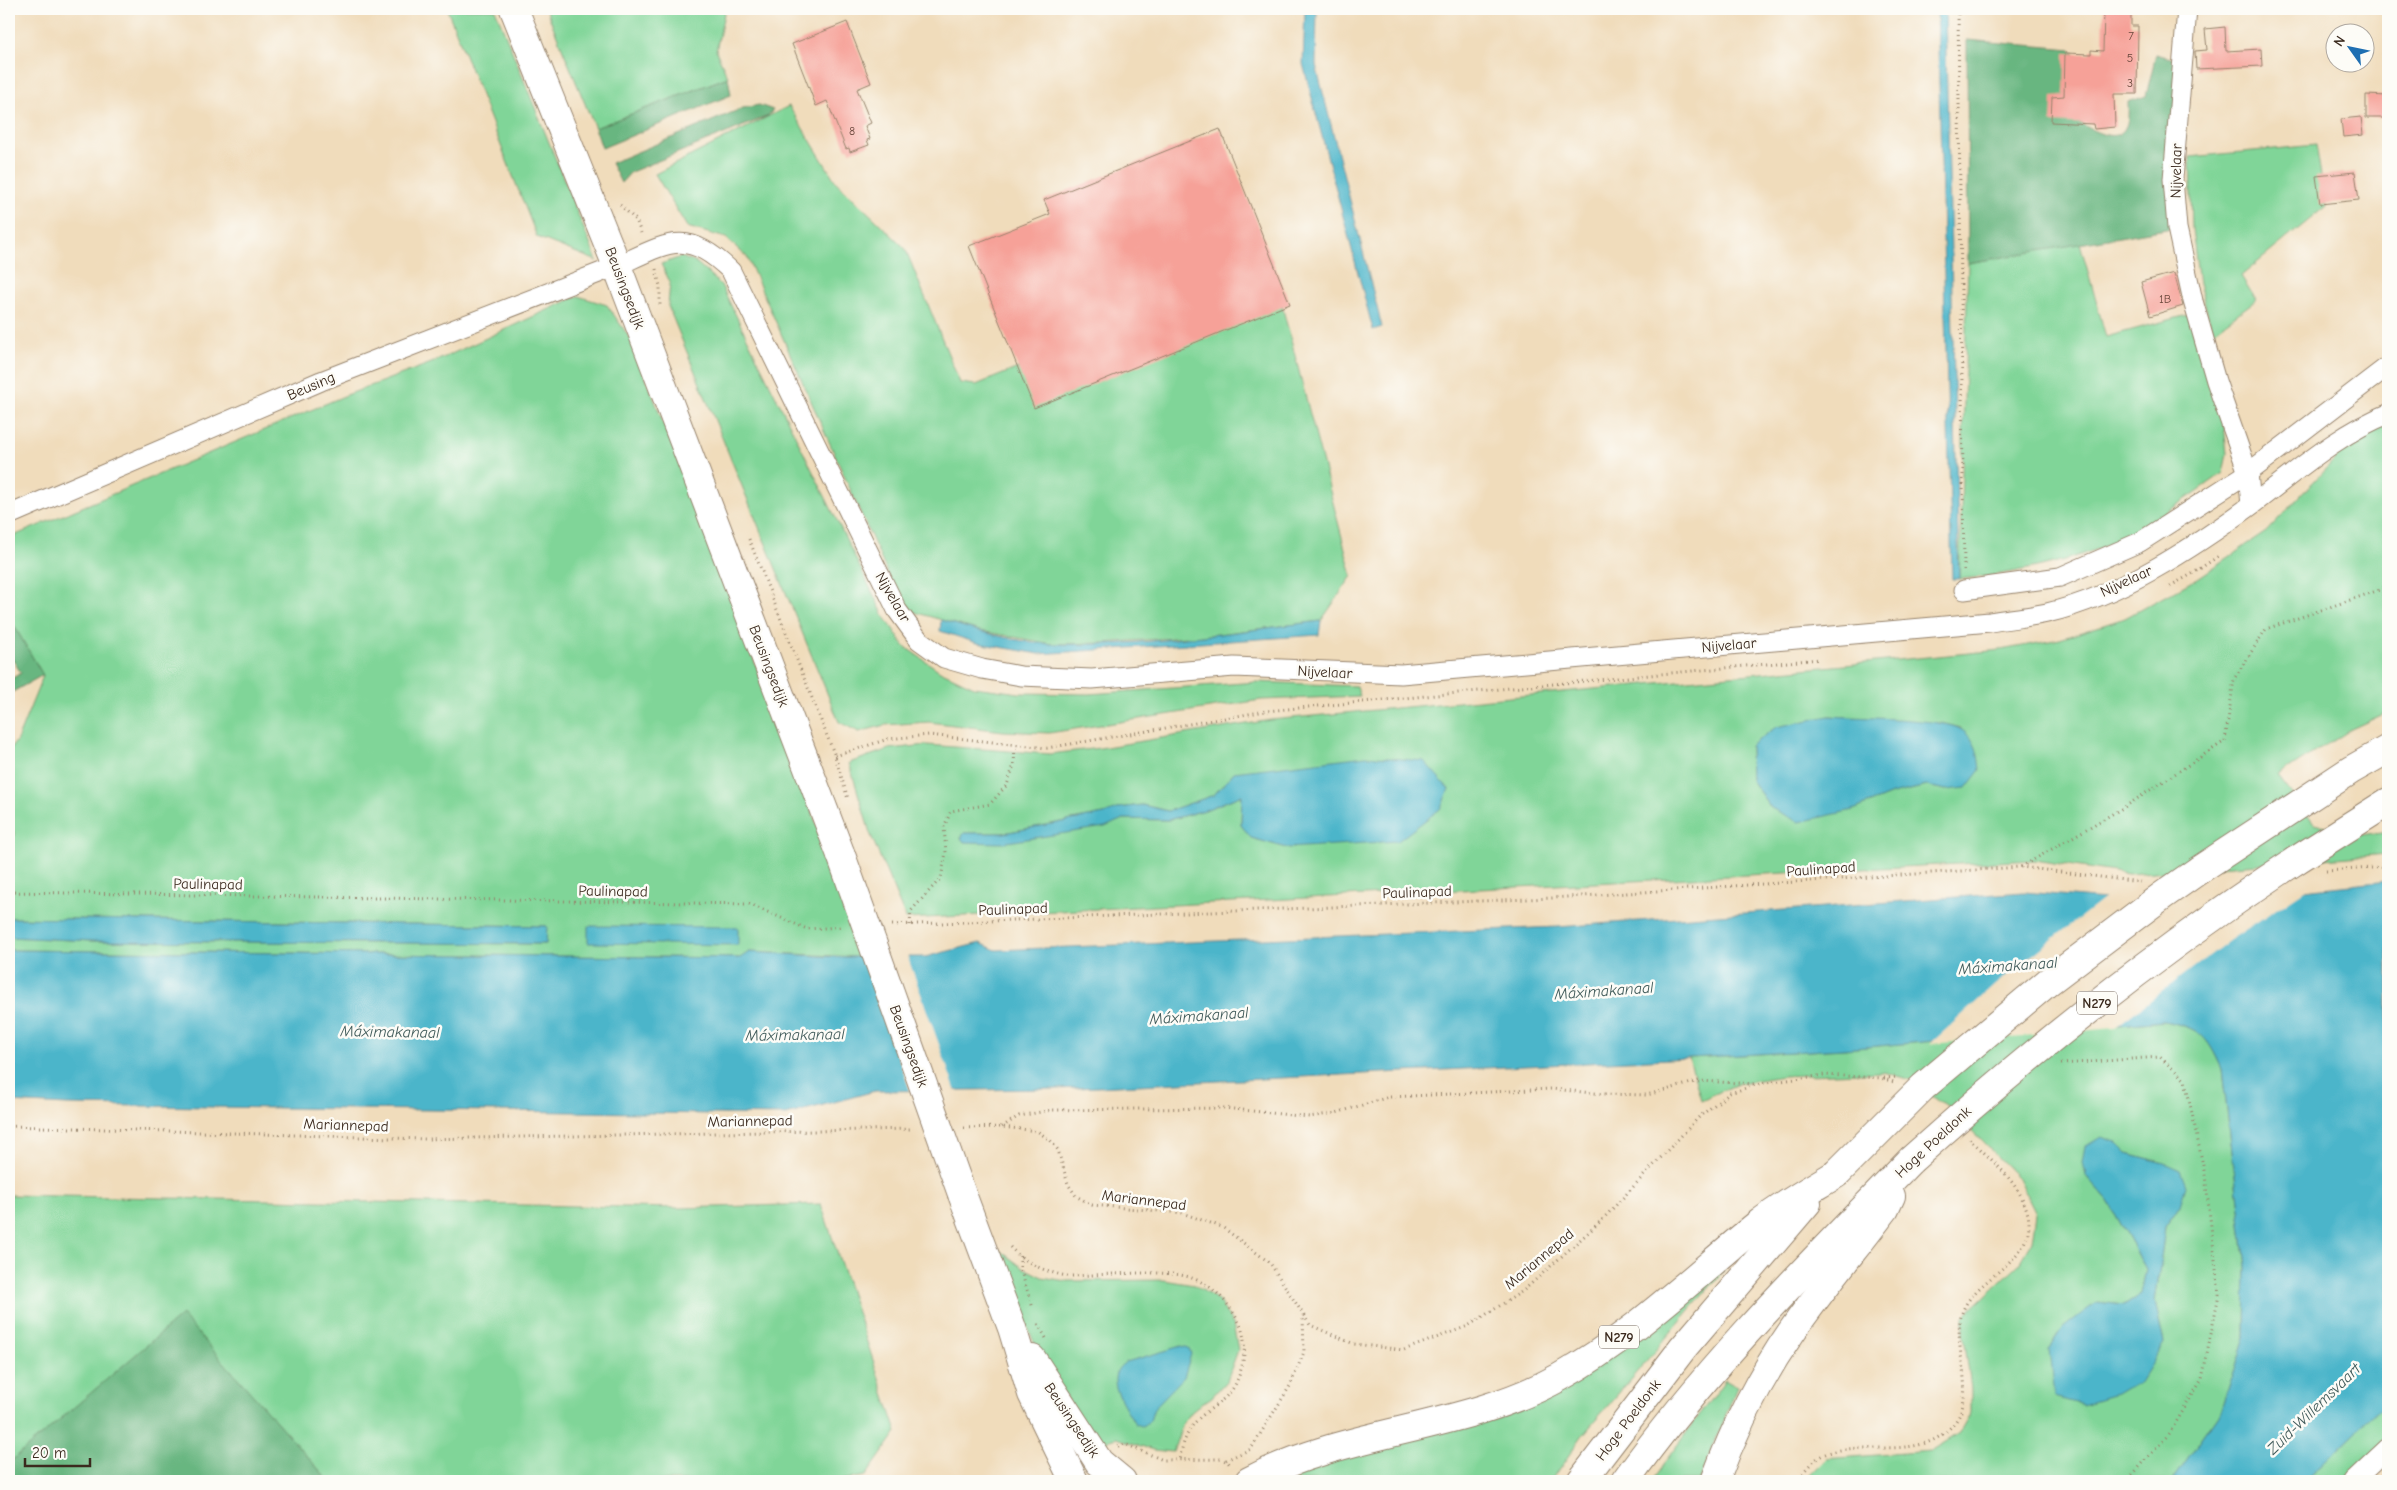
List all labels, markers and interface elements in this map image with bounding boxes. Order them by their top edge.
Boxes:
north arrow [2324,22,2374,72]
house number: 7 [2128,29,2134,43]
text: N [2330,33,2349,50]
house number: 5 [2127,51,2133,65]
house number: 3 [2127,76,2133,90]
house number: 8 [849,124,855,138]
street label: Nijvelaar [2167,143,2185,199]
street label: Beusingsedijk [601,245,649,332]
house number: 1B [2159,292,2171,306]
street label: Beusing [284,368,338,404]
street label: Nijvelaar [2097,561,2155,601]
street label: Nijvelaar [871,569,915,625]
street label: Beusingsedijk [745,623,793,710]
street label: Nijvelaar [1701,634,1757,656]
street label: Nijvelaar [1297,662,1353,682]
street label: Paulinapad [1786,858,1856,880]
street label: Paulinapad [173,874,243,894]
street label: Paulinapad [578,881,648,901]
street label: Paulinapad [1382,882,1452,902]
street label: Paulinapad [978,899,1048,919]
water label: Máximakanaal [1957,954,2059,979]
water label: Máximakanaal [1553,979,1655,1004]
road number: N279 [2077,991,2117,1014]
street label: Beusingsedijk [886,1002,932,1090]
water label: Máximakanaal [1148,1004,1250,1029]
water label: Máximakanaal [339,1022,440,1042]
water label: Máximakanaal [744,1025,845,1045]
street label: Hoge Poeldonk [1891,1102,1975,1182]
street label: Mariannepad [707,1111,793,1131]
street label: Mariannepad [303,1115,389,1135]
street label: Mariannepad [1101,1186,1187,1214]
street label: Mariannepad [1501,1225,1577,1293]
road number: N279 [1599,1325,1639,1348]
water label: Zuid-Willemsvaart [2263,1359,2365,1459]
street label: Hoge Poeldonk [1592,1375,1665,1464]
street label: Beusingsedijk [1040,1379,1104,1461]
scale bar [25,1435,90,1467]
text: 20 m [32,1444,66,1462]

